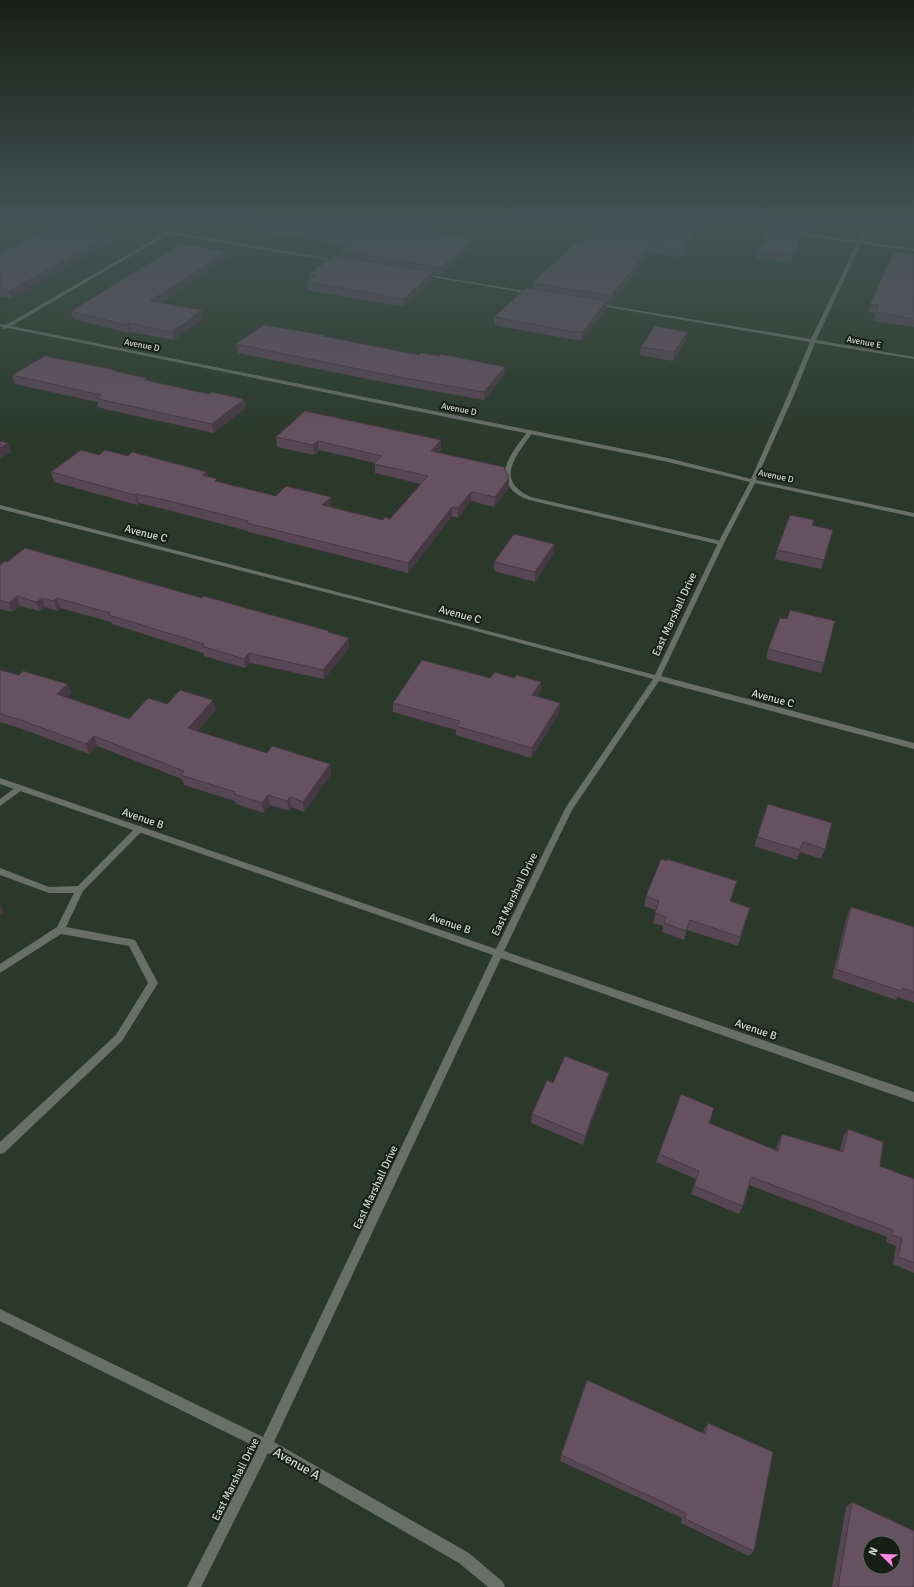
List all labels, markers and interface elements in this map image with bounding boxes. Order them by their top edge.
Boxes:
street label: Avenue E [846,334,882,351]
street label: Avenue D [123,337,161,354]
street label: Avenue D [440,401,478,418]
street label: Avenue D [757,467,795,486]
street label: Avenue C [123,522,169,545]
street label: East Marshall Drive [649,570,700,658]
street label: Avenue C [437,603,483,626]
street label: Avenue C [750,687,796,710]
street label: Avenue B [120,805,166,832]
street label: East Marshall Drive [489,850,540,938]
street label: Avenue B [427,910,473,937]
street label: Avenue B [733,1016,779,1043]
street label: East Marshall Drive [350,1143,401,1231]
street label: East Marshall Drive [209,1436,262,1523]
street label: Avenue A [270,1444,323,1484]
north arrow [862,1535,902,1575]
text: N [866,1545,881,1557]

